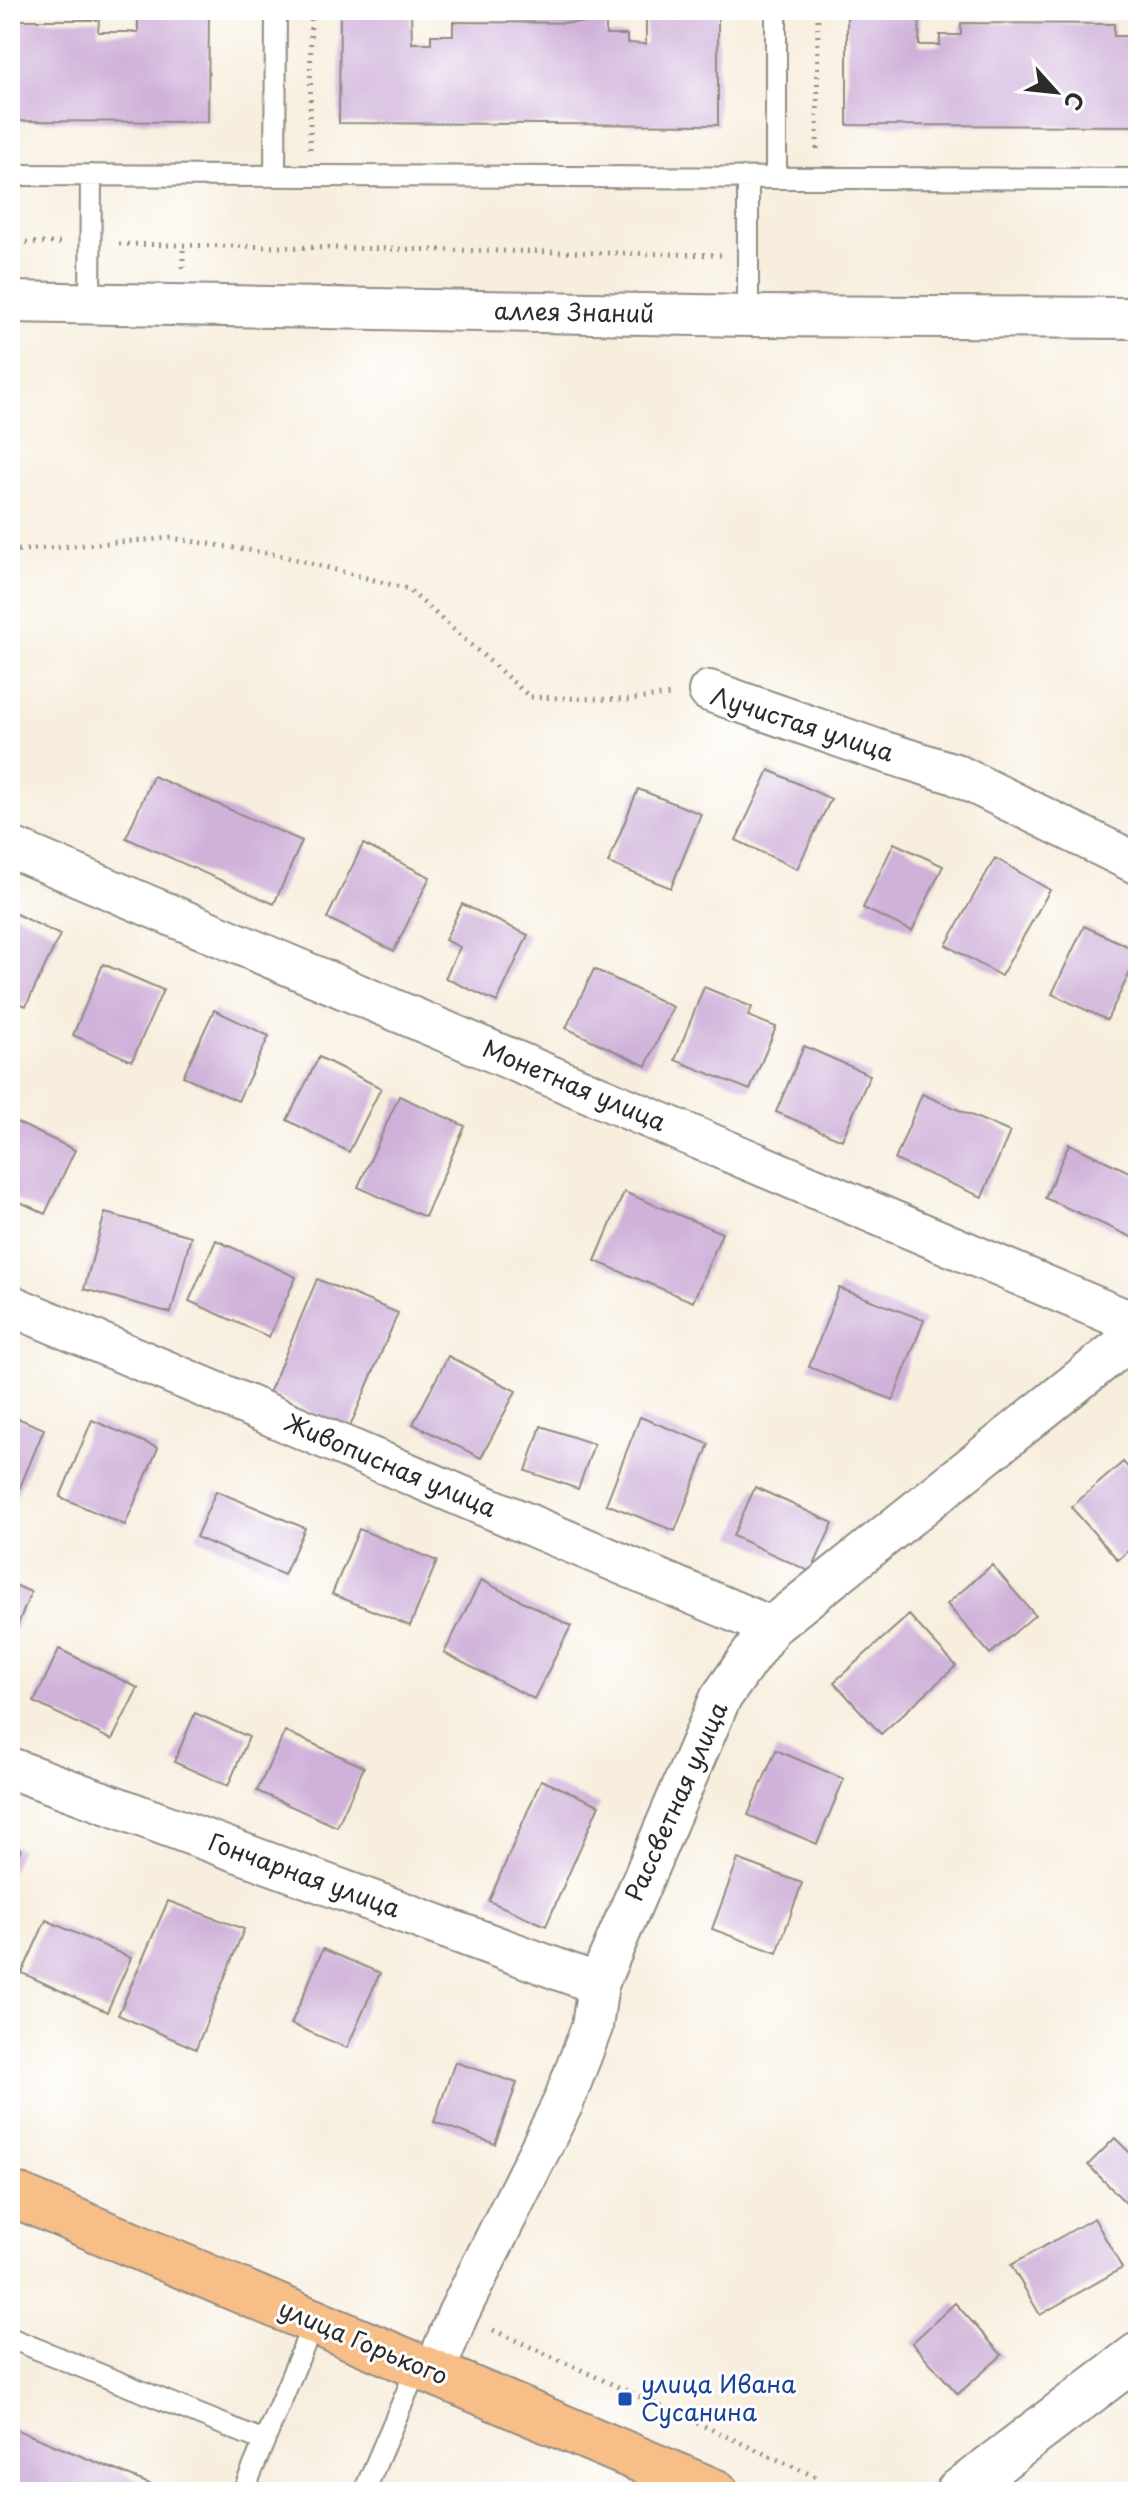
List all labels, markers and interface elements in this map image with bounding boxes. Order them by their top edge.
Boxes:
north arrow [1016,52,1096,132]
text: С [1057,87,1094,117]
street label: аллея Знаний [494,292,654,330]
street label: Лучистая улица [707,677,899,770]
street label: Монетная улица [478,1029,672,1139]
street label: Живописная улица [279,1403,502,1525]
street label: Рассветная улица [615,1696,735,1907]
street label: Гончарная улица [204,1823,406,1926]
street label: улица Горького [274,2289,454,2393]
place label: улица Ивана Сусанина [641,2365,796,2429]
marker: улица Ивана Сусанина [616,2390,634,2408]

